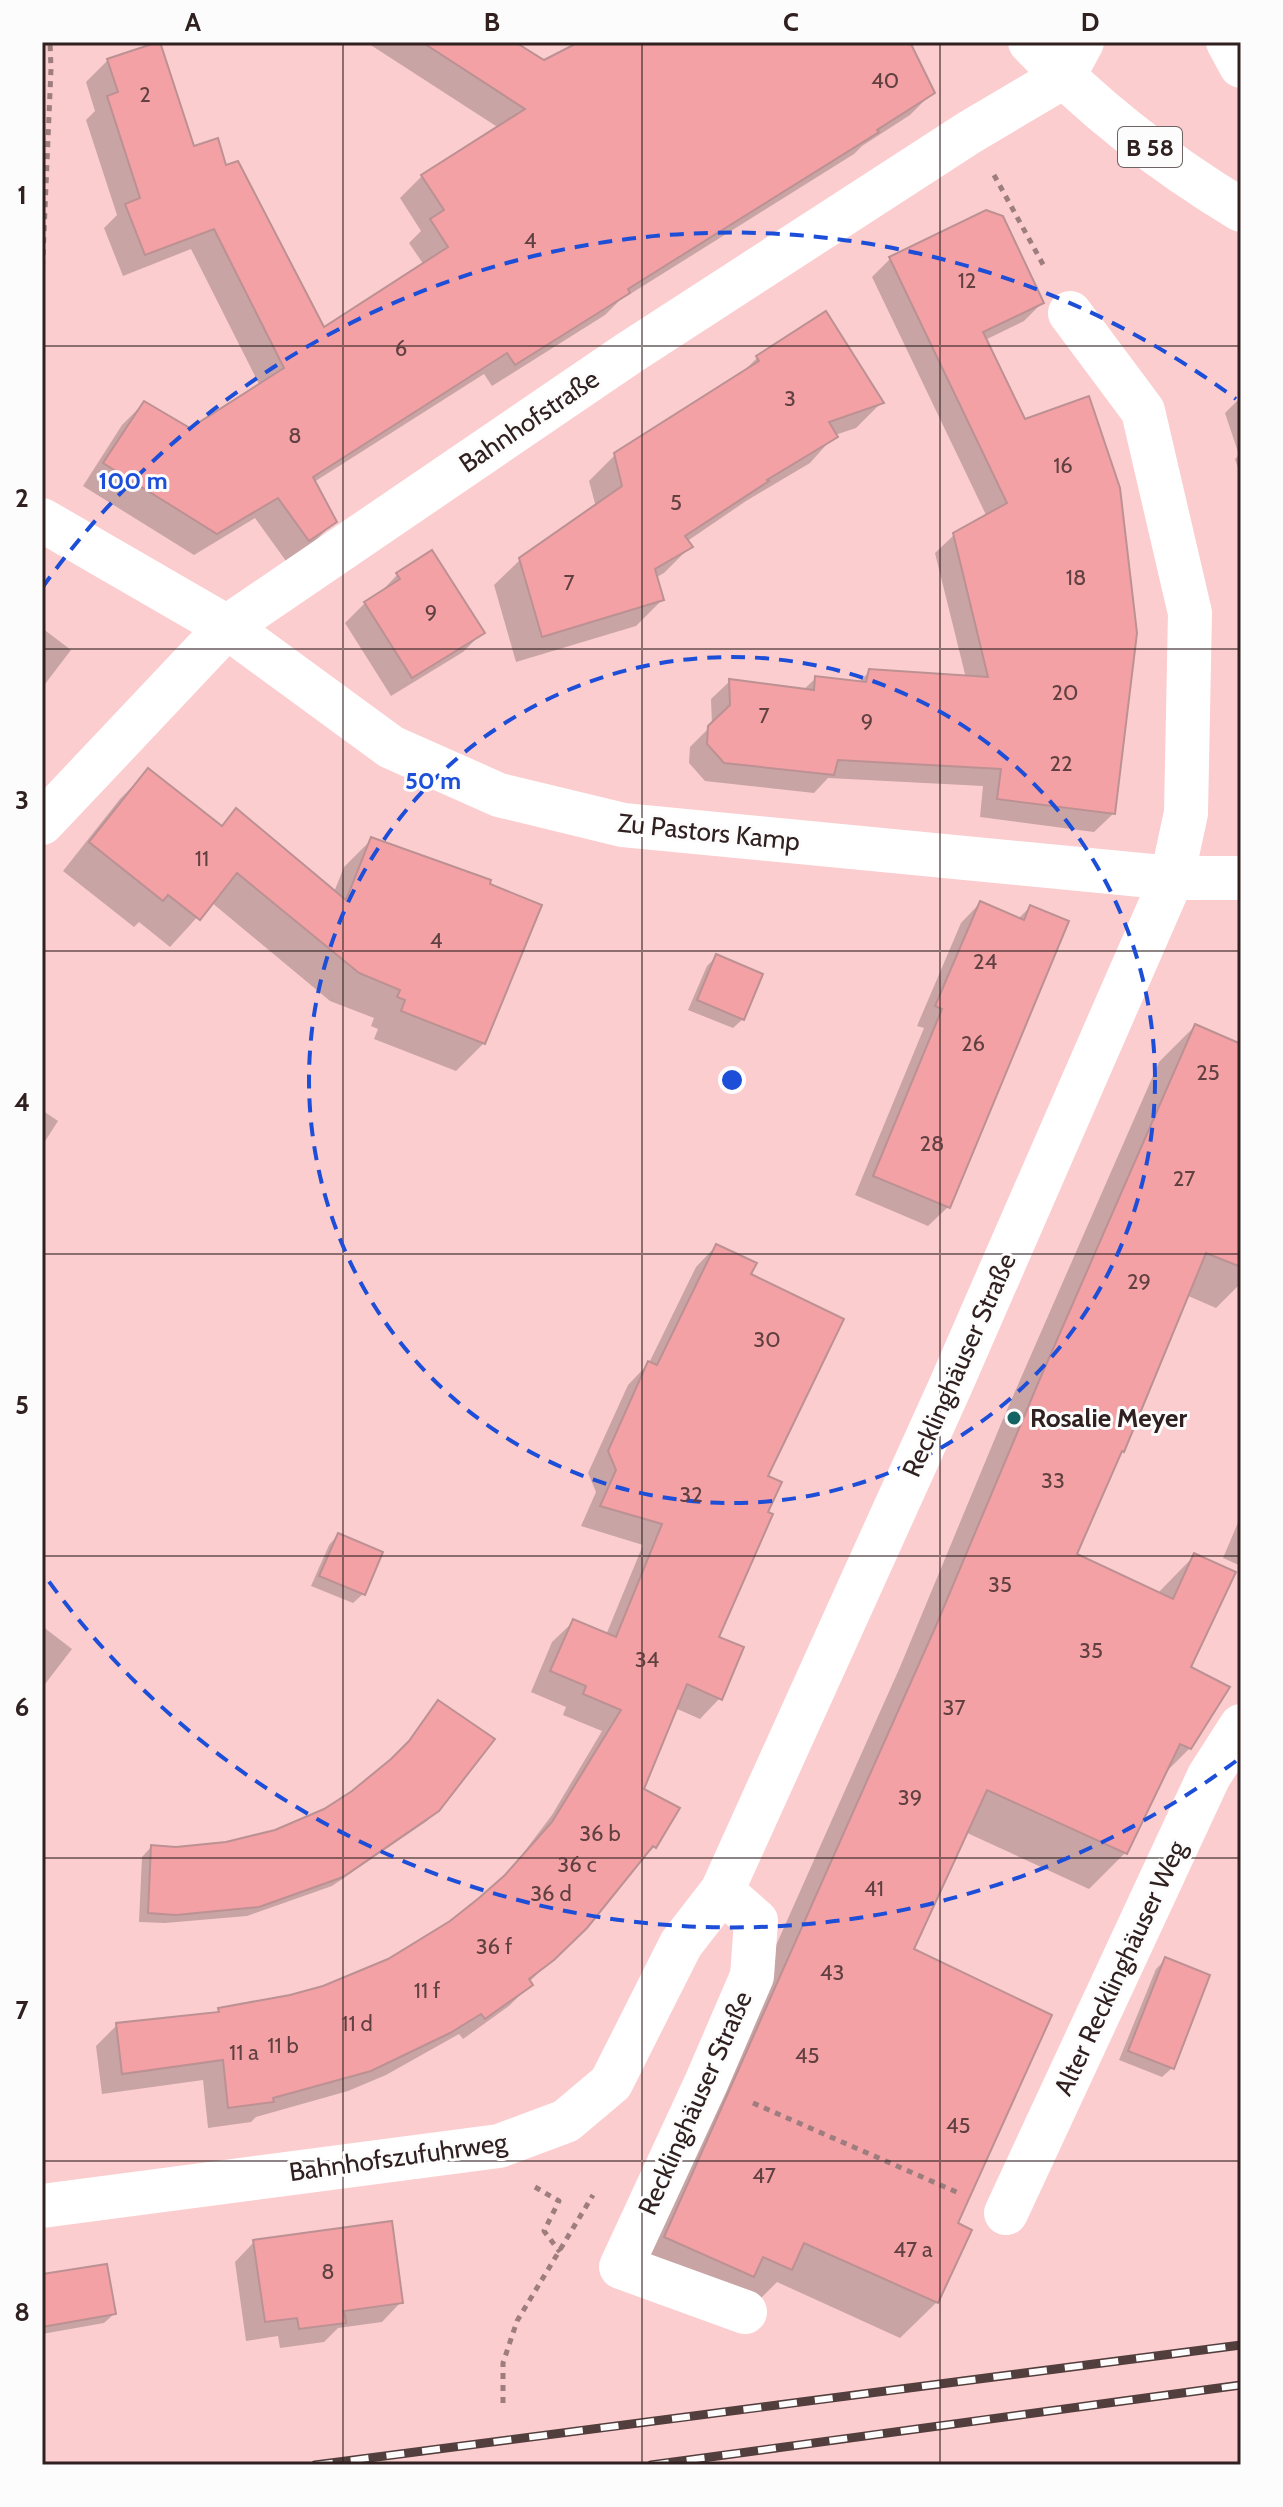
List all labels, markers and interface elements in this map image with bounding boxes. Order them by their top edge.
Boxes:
text: A [185,6,202,38]
text: B [484,6,500,38]
text: C [783,6,799,38]
text: D [1081,6,1099,38]
house number: 40 [871,67,899,94]
house number: 2 [139,81,151,108]
road number: B 58 [1118,127,1182,167]
text: 1 [17,179,27,211]
house number: 4 [524,227,537,254]
house number: 12 [958,267,976,294]
house number: 6 [395,335,407,362]
street label: Bahnhofstraße [453,363,605,479]
house number: 3 [784,385,796,412]
house number: 8 [288,422,302,449]
house number: 16 [1053,452,1073,479]
text: 100 m [98,466,168,495]
text: 2 [15,482,29,514]
house number: 5 [670,489,682,516]
house number: 18 [1066,564,1086,591]
house number: 7 [563,569,575,596]
house number: 9 [425,599,437,626]
house number: 20 [1052,679,1078,706]
house number: 7 [758,702,770,729]
house number: 9 [861,708,873,735]
house number: 22 [1049,750,1073,777]
text: 50 m [405,766,461,795]
text: 3 [15,784,29,816]
street label: Zu Pastors Kamp [616,807,802,857]
house number: 11 [195,845,209,872]
house number: 4 [430,927,443,954]
house number: 24 [973,948,997,975]
house number: 26 [961,1030,985,1057]
house number: 25 [1196,1059,1220,1086]
centre of rings [718,1066,746,1094]
text: 4 [14,1086,30,1118]
house number: 28 [920,1130,944,1157]
house number: 27 [1173,1165,1195,1192]
street label: Recklinghäuser Straße [895,1248,1023,1482]
house number: 29 [1127,1268,1151,1295]
house number: 30 [753,1326,781,1353]
text: 5 [15,1389,29,1421]
place label: Rosalie Meyer [1030,1402,1187,1434]
marker: Rosalie Meyer [1005,1409,1023,1427]
house number: 33 [1041,1467,1065,1494]
house number: 32 [679,1481,703,1508]
house number: 35 [988,1571,1012,1598]
house number: 35 [1079,1637,1103,1664]
house number: 34 [635,1646,660,1673]
text: 6 [15,1691,29,1723]
house number: 37 [943,1694,965,1721]
house number: 39 [898,1784,922,1811]
house number: 36 b [579,1820,621,1847]
street label: Alter Recklinghäuser Weg [1047,1835,1194,2100]
house number: 36 c [557,1851,597,1878]
house number: 41 [864,1875,884,1902]
house number: 36 d [530,1880,572,1907]
house number: 36 f [476,1933,512,1960]
house number: 43 [820,1959,844,1986]
house number: 11 f [414,1977,440,2004]
street label: Recklinghäuser Straße [631,1986,759,2220]
text: 7 [15,1994,29,2026]
house number: 11 d [341,2010,373,2037]
house number: 11 b [267,2032,299,2059]
house number: 11 a [229,2039,259,2066]
house number: 45 [795,2042,819,2069]
house number: 45 [946,2112,970,2139]
street label: Bahnhofszufuhrweg [287,2126,510,2188]
house number: 47 [752,2162,776,2189]
house number: 47 a [893,2236,933,2263]
house number: 8 [321,2258,335,2285]
text: 8 [14,2296,30,2328]

